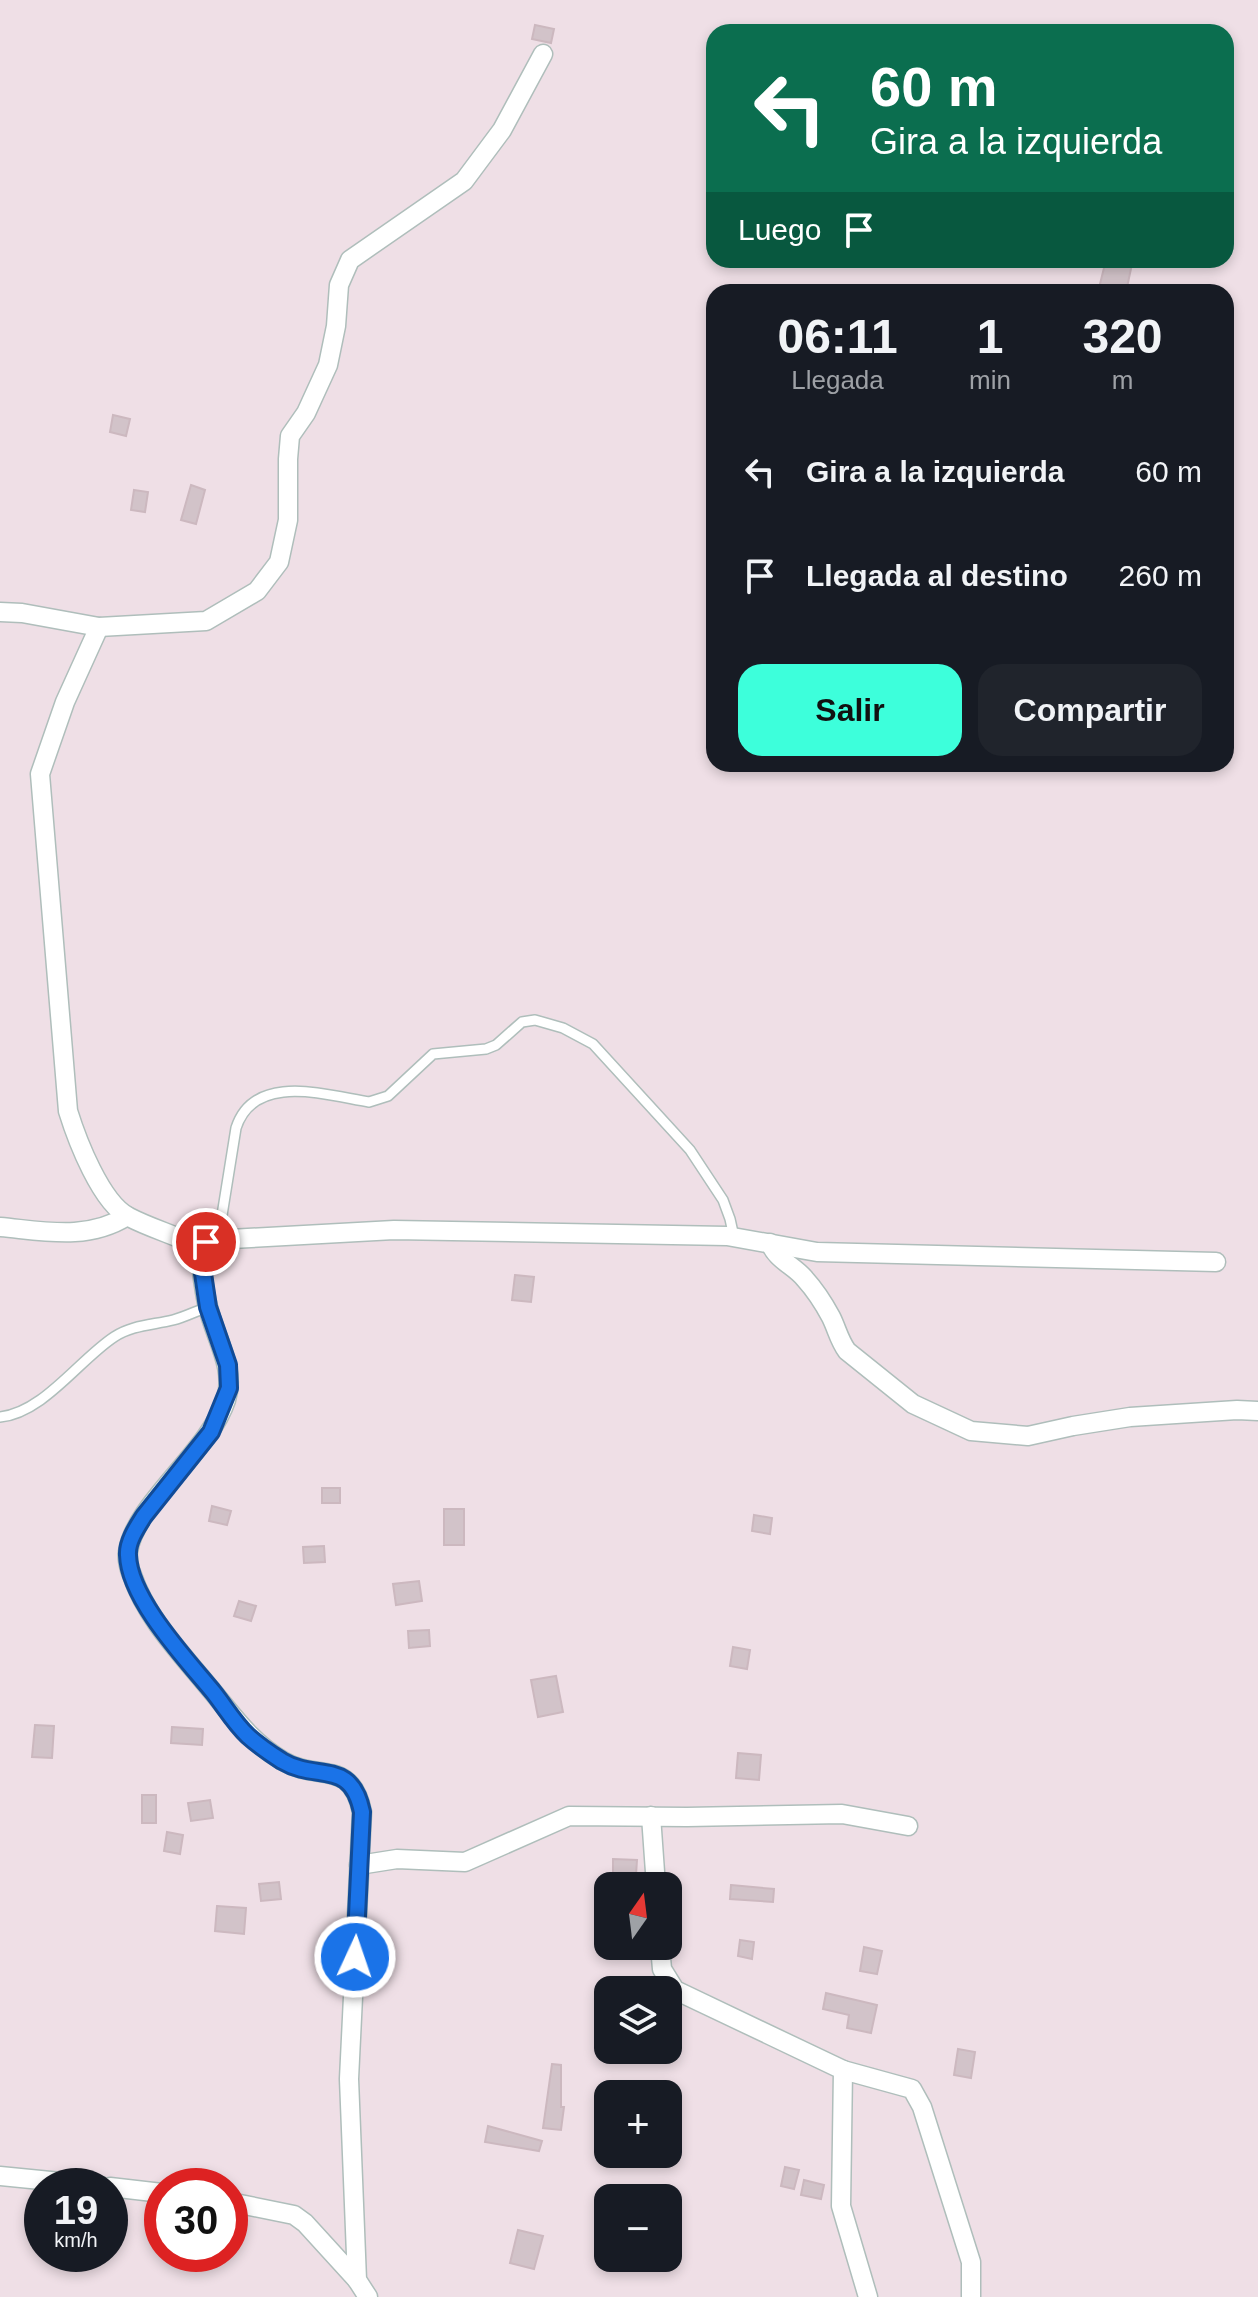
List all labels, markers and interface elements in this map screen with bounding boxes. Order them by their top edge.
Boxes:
text: 60 m [870,55,998,118]
icon: left [738,56,842,160]
text: Gira a la izquierda [870,121,1162,162]
icon: arrive [837,208,881,252]
text: Luego [738,213,821,246]
text: 06:11 [777,310,898,363]
text: 1 [977,310,1003,363]
text: 320 [1082,310,1163,363]
text: Llegada [791,365,884,395]
text: min [969,365,1011,395]
text: m [1112,365,1133,395]
icon: left [738,450,782,494]
text: Gira a la izquierda [806,455,1064,488]
text: 60 m [1135,455,1202,488]
icon: arrive [738,554,782,598]
text: Llegada al destino [806,559,1068,592]
text: 260 m [1119,559,1202,592]
button: Salir [738,664,962,756]
button: Compartir [978,664,1202,756]
pin [172,1208,240,1276]
icon: arrive [184,1220,228,1264]
north arrow [594,1872,682,1960]
map controls [594,1872,682,2272]
position arrow [313,1915,397,1999]
button: layers [594,1976,682,2064]
button: + [594,2080,682,2168]
speed limit sign: 30 [144,2168,248,2272]
button: − [594,2184,682,2272]
text: 19 [54,2188,98,2232]
text: km/h [54,2229,98,2251]

